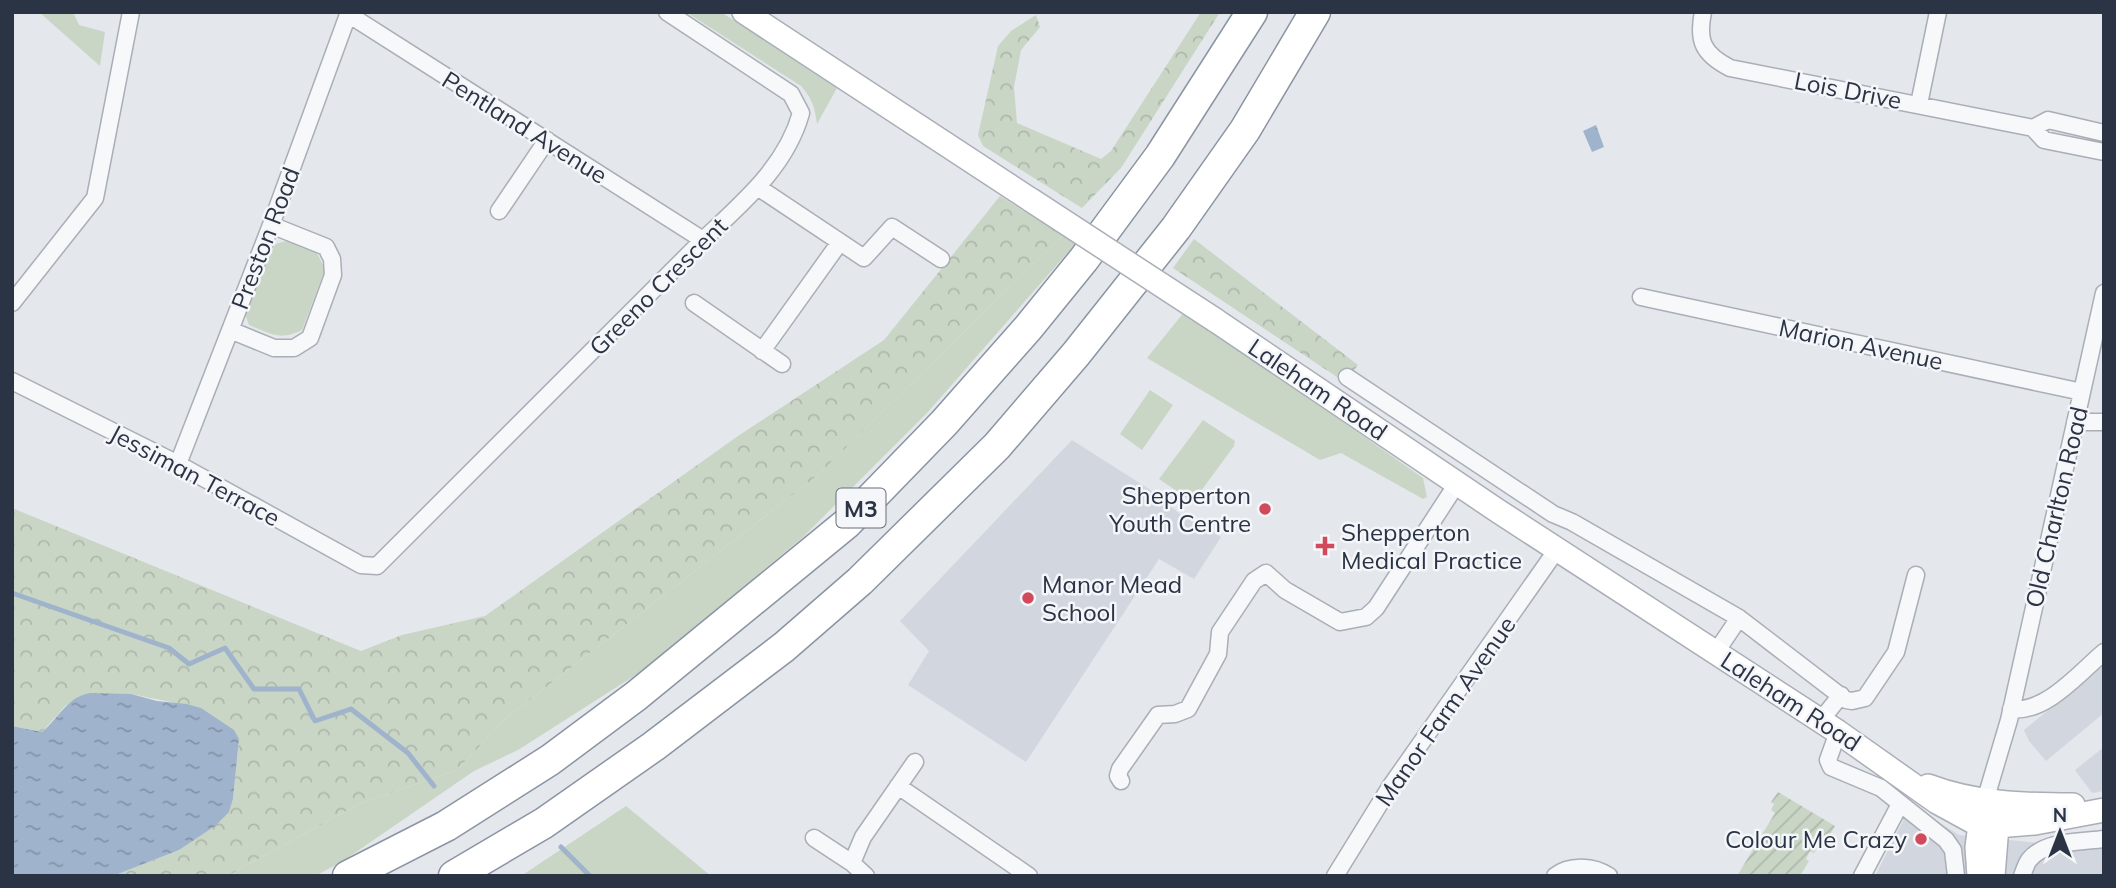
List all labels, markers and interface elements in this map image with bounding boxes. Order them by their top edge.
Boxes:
street label: Pentland Avenue [437,64,613,190]
street label: Lois Drive [1792,65,1904,115]
street label: Preston Road [224,163,306,313]
street label: Greeno Crescent [583,211,733,361]
street label: Marion Avenue [1776,312,1946,376]
street label: Laleham Road [1243,332,1393,446]
street label: Old Charlton Road [2018,404,2094,610]
street label: Jessiman Terrace [105,418,285,532]
place label: Shepperton Youth Centre [1108,480,1251,538]
road number: M3 [836,488,886,528]
marker: Shepperton Youth Centre [1257,501,1273,517]
place label: Shepperton Medical Practice [1341,517,1522,575]
marker: Shepperton Medical Practice [1315,536,1335,556]
place label: Manor Mead School [1042,569,1182,627]
marker: Manor Mead School [1020,590,1036,606]
street label: Manor Farm Avenue [1368,610,1522,812]
street label: Laleham Road [1715,645,1867,757]
north arrow [2025,797,2095,867]
text: N [2053,803,2067,827]
place label: Colour Me Crazy [1725,824,1907,854]
marker: Colour Me Crazy [1913,831,1929,847]

